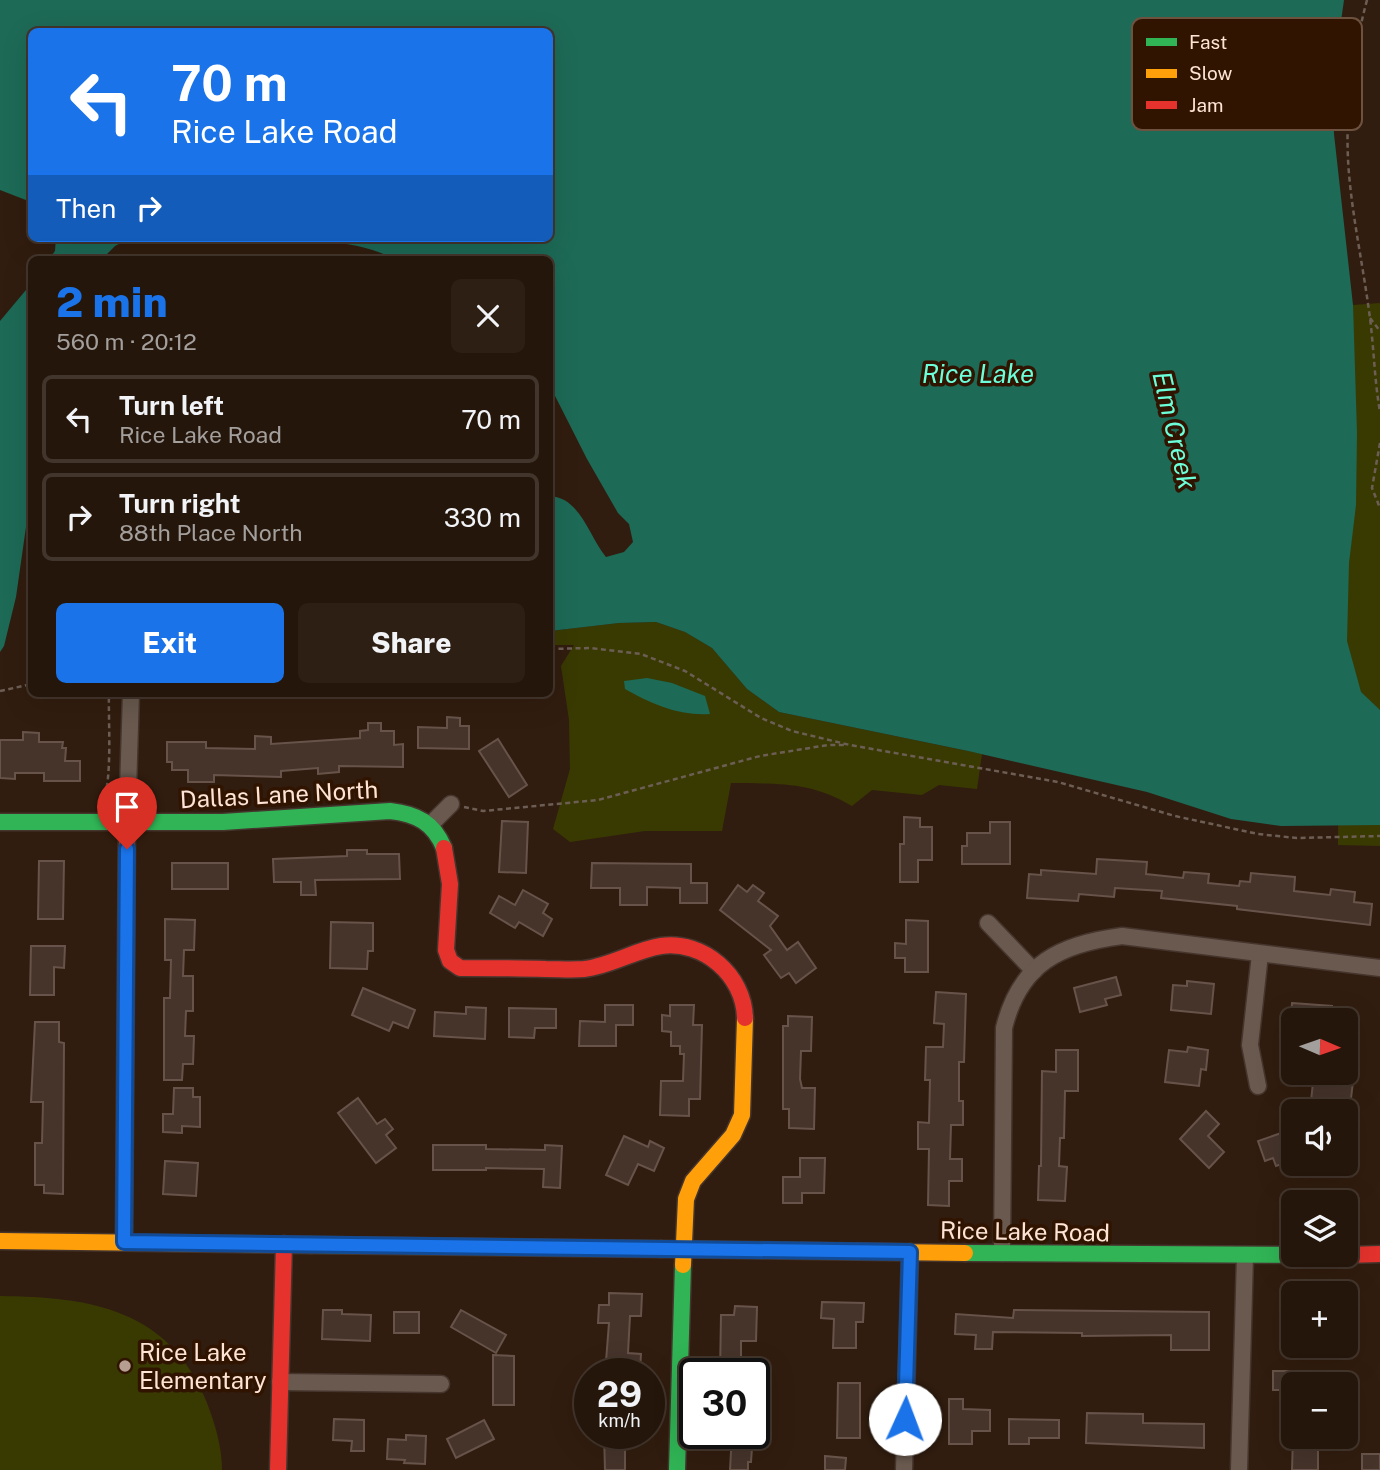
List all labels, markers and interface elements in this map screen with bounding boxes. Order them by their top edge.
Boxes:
legend [1132,18,1362,130]
text: Fast [1189,31,1227,53]
text: 70 m [171,54,288,112]
icon: left [56,56,147,147]
text: Slow [1189,62,1233,84]
text: Jam [1189,94,1223,116]
text: Rice Lake Road [171,113,398,150]
icon: right [130,189,168,227]
text: Then [56,193,116,224]
text: 2 min [56,277,168,326]
button: close [451,279,525,353]
text: 560 m · 20:12 [56,328,197,355]
water label: Rice Lake [922,358,1034,389]
water label: Elm Creek [1146,368,1204,492]
text: Turn left [119,390,224,421]
icon: left [60,400,98,438]
text: 70 m [461,404,521,435]
text: Rice Lake Road [119,421,282,448]
text: Turn right [119,488,241,519]
icon: right [60,498,98,536]
text: 330 m [444,502,521,533]
text: 88th Place North [119,519,303,546]
button: Exit [56,603,284,683]
button: Share [298,603,525,683]
street label: Dallas Lane North [179,775,379,813]
pin [97,777,157,849]
icon: arrive [108,788,146,826]
north arrow [1281,1008,1358,1085]
map controls [1281,1008,1358,1449]
button: sound [1281,1099,1358,1176]
button: layers [1281,1190,1358,1267]
street label: Rice Lake Road [940,1216,1110,1246]
button: + [1281,1281,1358,1358]
place label: Rice Lake Elementary [139,1338,267,1394]
marker: Rice Lake Elementary [117,1358,133,1374]
speed limit sign: 30 [679,1358,770,1449]
button: − [1281,1372,1358,1449]
text: 29 [597,1374,642,1415]
position arrow [868,1382,942,1456]
text: km/h [598,1410,641,1431]

